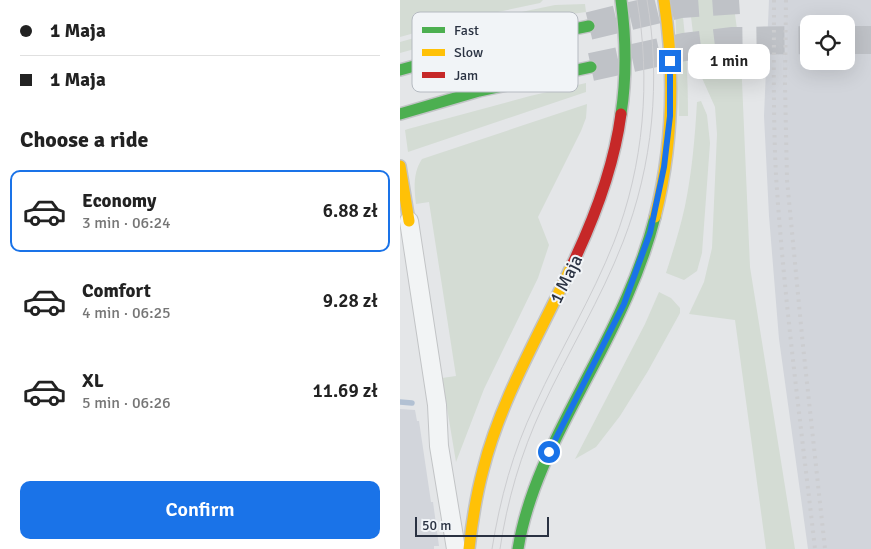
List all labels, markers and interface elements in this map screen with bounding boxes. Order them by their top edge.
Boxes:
legend [412,12,578,92]
map controls [800,15,855,70]
button: locate [800,15,855,70]
text: 1 Maja [50,19,106,43]
text: Fast [454,22,479,39]
text: Slow [454,44,483,61]
callout: 1 min [688,44,770,78]
route end [659,50,681,72]
text: 1 min [710,51,748,71]
text: Jam [454,67,478,84]
text: 1 Maja [50,68,106,92]
text: Choose a ride [20,126,148,153]
icon: car [22,189,67,234]
text: Economy [82,189,156,213]
text: 6.88 zł [323,199,378,223]
text: 3 min · 06:24 [82,213,171,233]
street label: 1 Maja [545,251,587,307]
icon: car [22,279,67,324]
text: Comfort [82,279,151,303]
text: 9.28 zł [323,289,378,313]
text: 4 min · 06:25 [82,303,171,323]
icon: car [22,369,67,414]
text: XL [82,369,104,393]
text: 11.69 zł [312,379,378,403]
text: 5 min · 06:26 [82,393,171,413]
route start [538,441,560,463]
button: Confirm [20,481,380,539]
scale bar [415,514,549,537]
text: 50 m [422,517,451,534]

